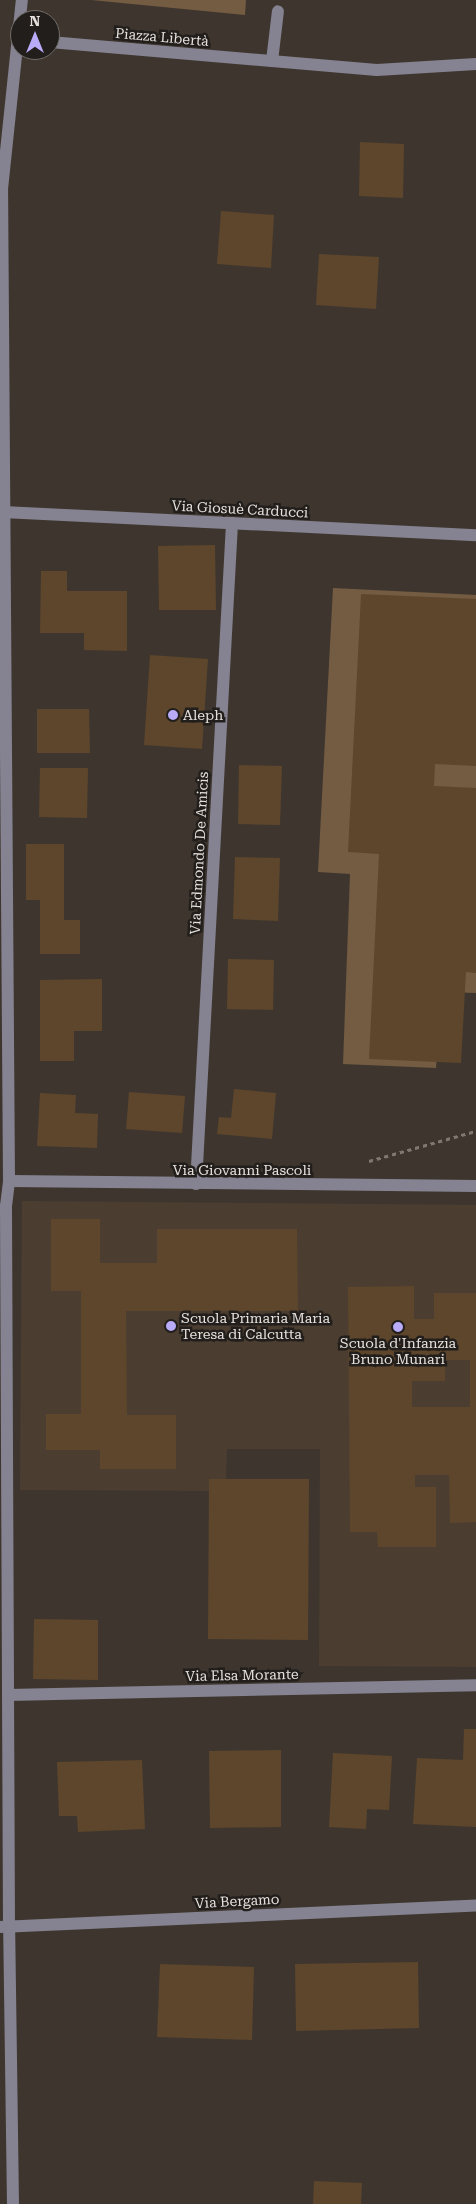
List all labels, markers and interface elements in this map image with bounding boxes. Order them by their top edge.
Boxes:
north arrow [10,10,60,60]
text: N [30,13,40,29]
street label: Piazza Libertà [114,25,210,49]
street label: Via Giosuè Carducci [171,497,309,521]
place label: Aleph [183,707,223,723]
marker: Aleph [167,709,179,721]
street label: Via Edmondo De Amicis [186,771,212,935]
street label: Via Giovanni Pascoli [173,1162,311,1178]
place label: Scuola Primaria Maria Teresa di Calcutta [181,1310,330,1342]
marker: Scuola Primaria Maria Teresa di Calcutta [165,1320,177,1332]
marker: Scuola d'Infanzia Bruno Munari [392,1321,404,1333]
place label: Scuola d'Infanzia Bruno Munari [340,1335,456,1368]
street label: Via Elsa Morante [185,1666,299,1684]
street label: Via Bergamo [194,1890,280,1912]

